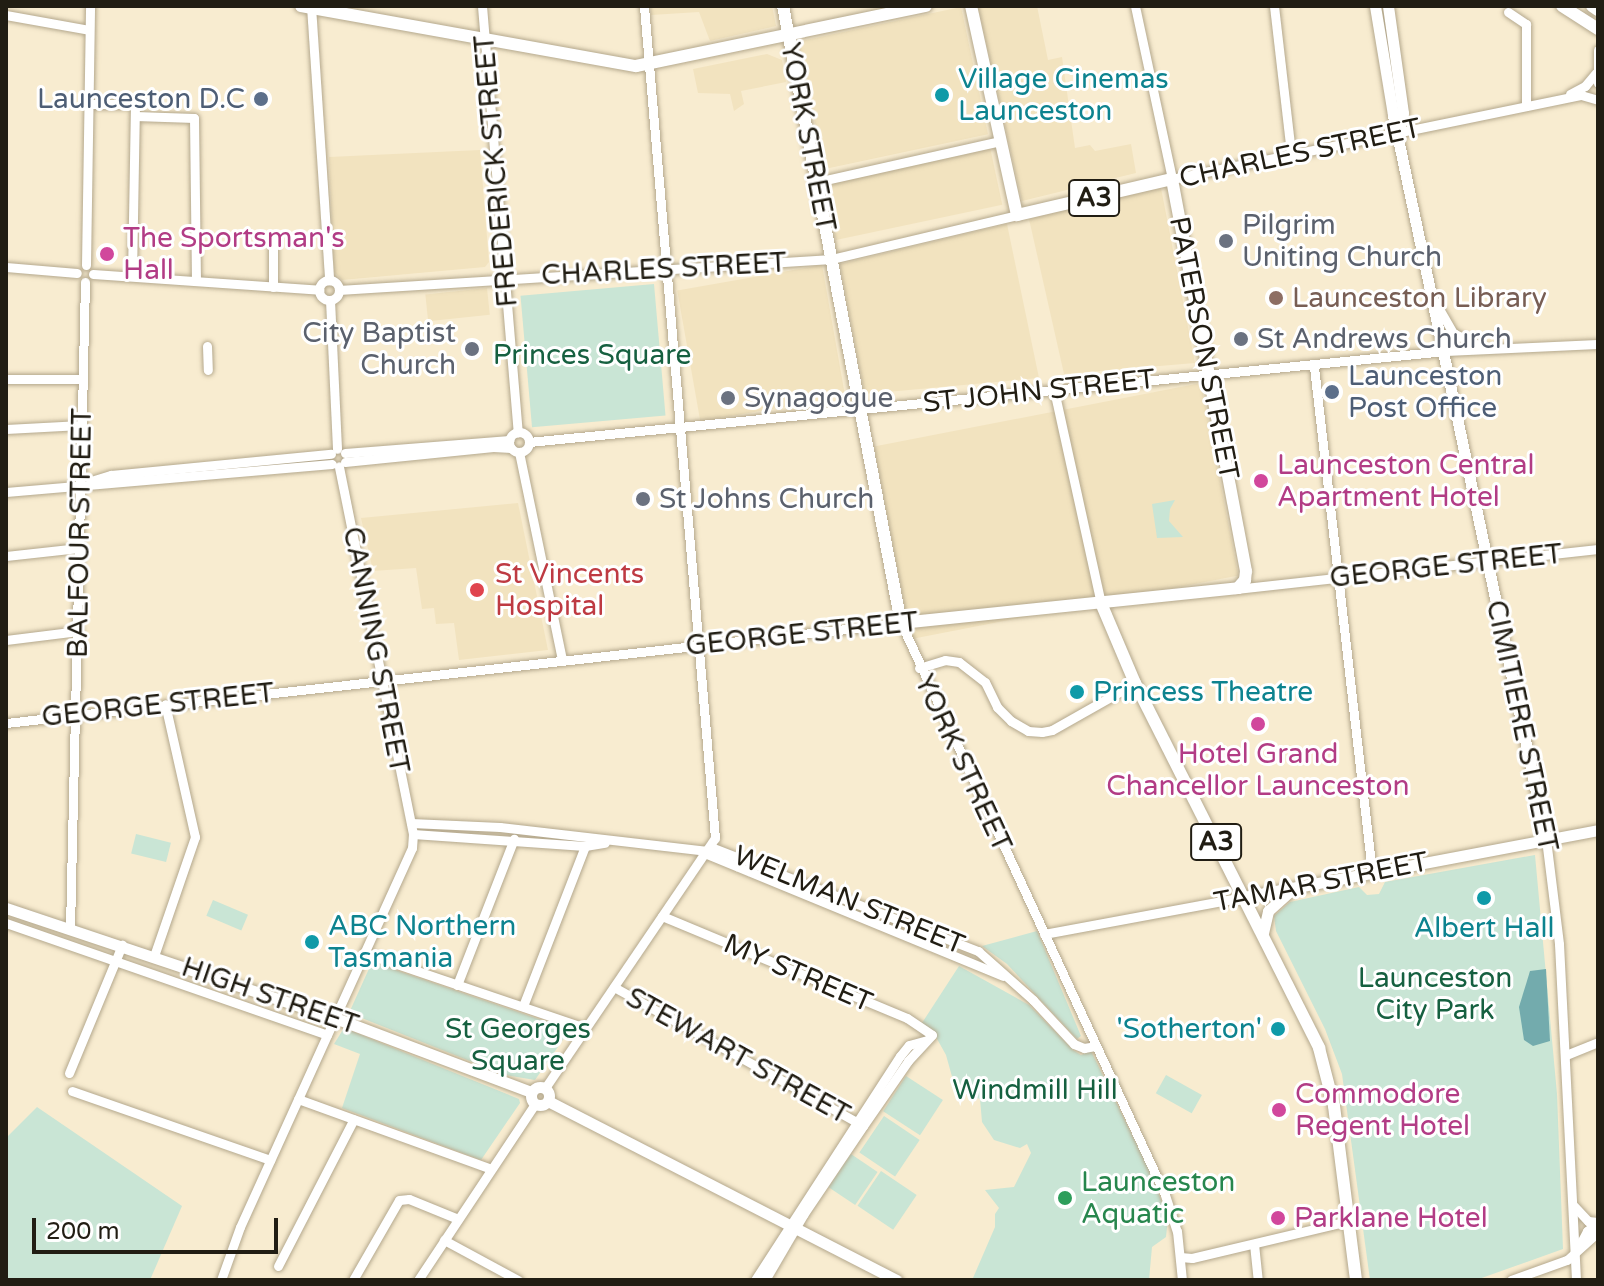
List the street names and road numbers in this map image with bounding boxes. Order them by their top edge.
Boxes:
street label: FREDERICK STREET [467,33,525,309]
street label: YORK STREET [773,40,843,234]
street label: CHARLES STREET [1176,111,1424,195]
road number: A3 [1068,176,1120,220]
street label: PATERSON STREET [1162,214,1246,482]
street label: CHARLES STREET [540,246,788,292]
street label: ST JOHN STREET [921,362,1157,420]
street label: BALFOUR STREET [61,408,99,658]
street label: CANNING STREET [336,524,416,776]
street label: GEORGE STREET [1328,537,1564,595]
street label: CIMITIERE STREET [1479,597,1565,855]
street label: GEORGE STREET [684,605,920,663]
street label: YORK STREET [907,669,1019,857]
street label: GEORGE STREET [40,676,276,734]
road number: A3 [1190,820,1242,864]
street label: WELMAN STREET [729,838,969,962]
street label: TAMAR STREET [1211,845,1431,919]
street label: MY STREET [719,927,877,1019]
street label: HIGH STREET [177,950,363,1042]
street label: STEWART STREET [620,981,856,1131]

